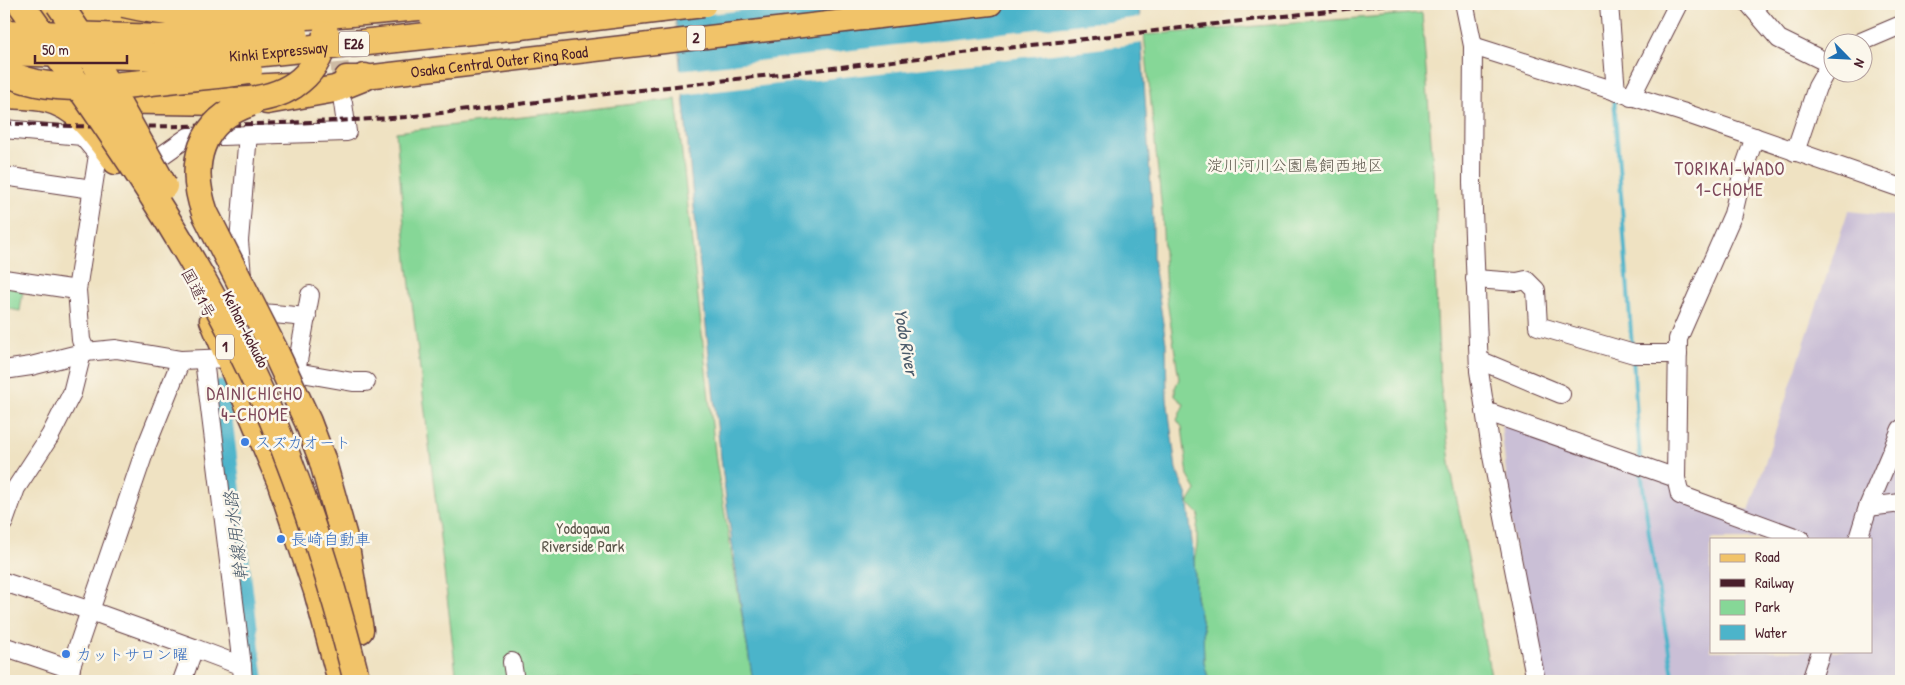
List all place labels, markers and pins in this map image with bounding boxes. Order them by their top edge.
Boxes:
place label: スズカオート [255,431,351,453]
marker: スズカオート [239,436,251,448]
place label: 長崎自動車 [291,528,371,550]
marker: 長崎自動車 [275,533,287,545]
place label: カットサロン曜 [76,643,188,665]
marker: カットサロン曜 [60,648,72,660]

